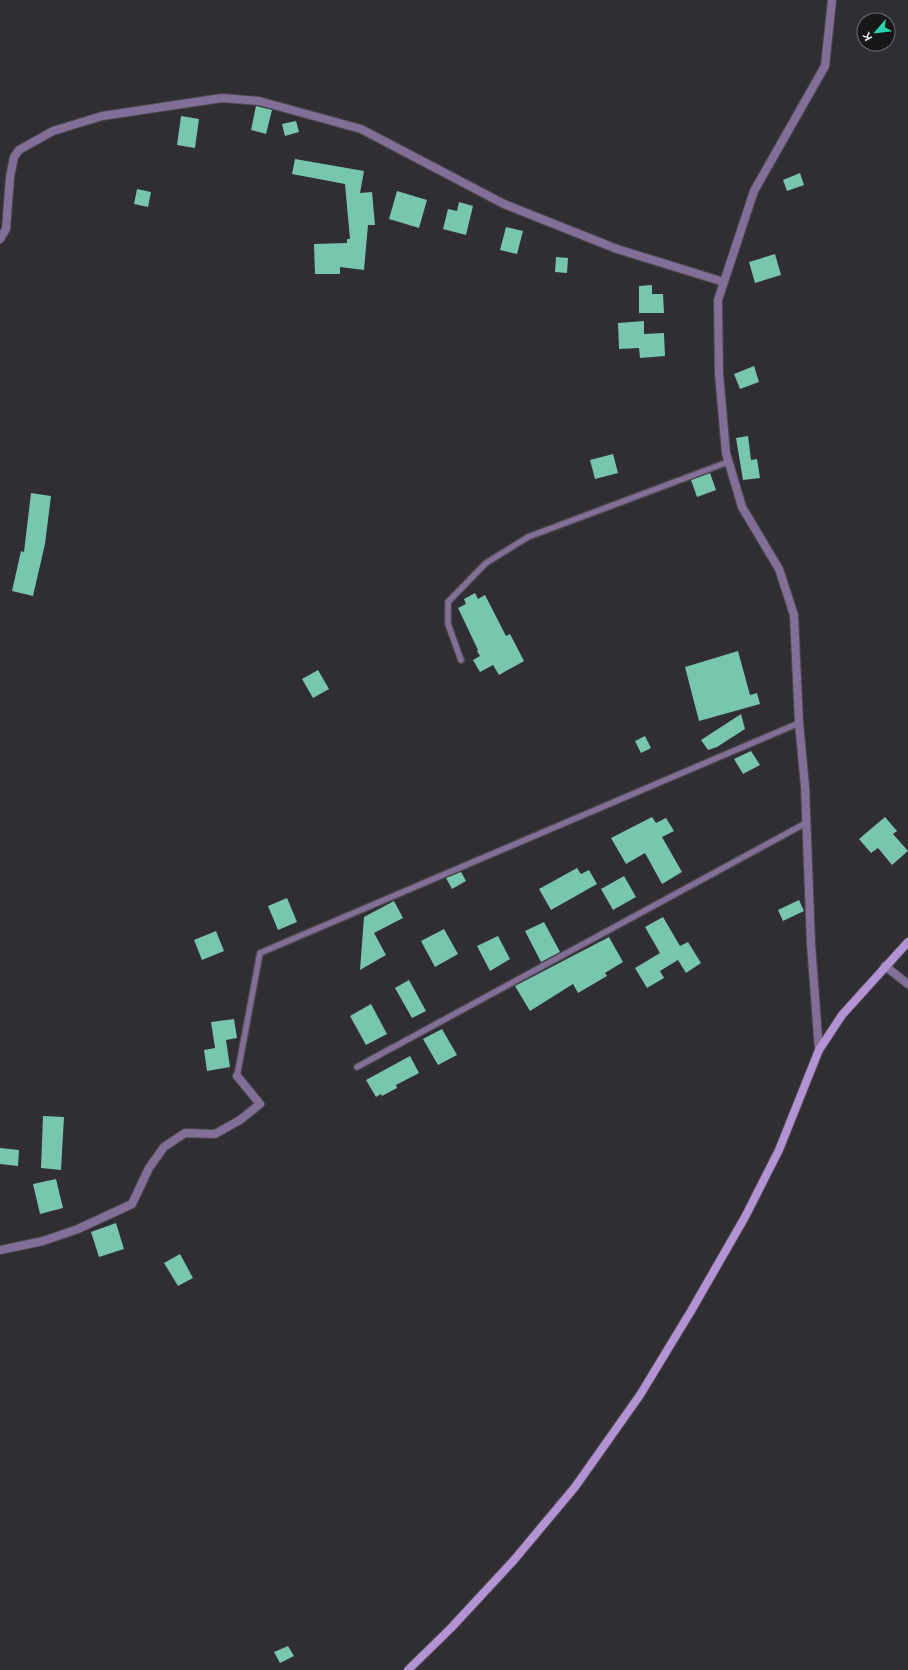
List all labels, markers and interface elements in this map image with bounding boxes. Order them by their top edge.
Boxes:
north arrow [856,12,896,52]
text: K [860,30,874,43]

